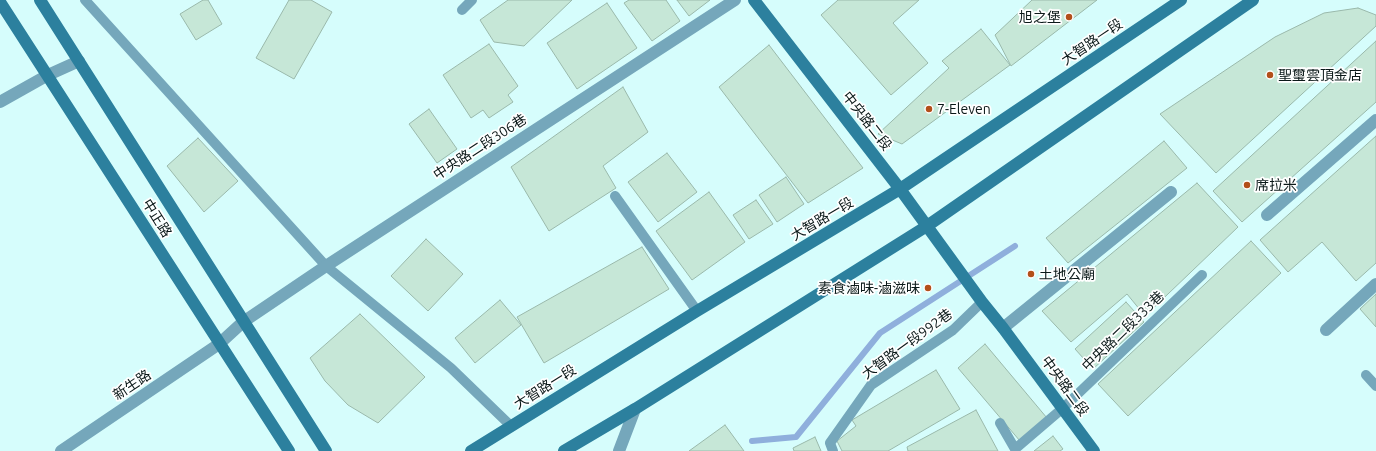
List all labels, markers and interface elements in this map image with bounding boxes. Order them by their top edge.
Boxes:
place label: 旭之堡 [1019,9,1061,25]
marker: 旭之堡 [1064,12,1074,22]
street label: 大智路一段 [1058,15,1126,69]
place label: 聖璽雲頂金店 [1278,67,1362,83]
marker: 聖璽雲頂金店 [1265,70,1275,80]
street label: 中央路二段 [839,88,895,154]
place label: 7-Eleven [937,101,991,117]
marker: 7-Eleven [924,104,934,114]
street label: 中央路二段306巷 [430,111,530,183]
place label: 席拉米 [1255,177,1297,193]
marker: 席拉米 [1242,180,1252,190]
street label: 大智路一段 [788,194,856,244]
street label: 中正路 [139,196,175,240]
place label: 土地公廟 [1039,266,1095,282]
marker: 土地公廟 [1026,269,1036,279]
place label: 素食滷味-滷滋味 [818,280,920,296]
marker: 素食滷味-滷滋味 [923,283,933,293]
street label: 中央路二段333巷 [1078,288,1168,374]
street label: 大智路一段992巷 [859,306,955,382]
street label: 中央路二段 [1038,353,1092,419]
street label: 大智路一段 [511,361,579,413]
street label: 新生路 [110,366,154,404]

